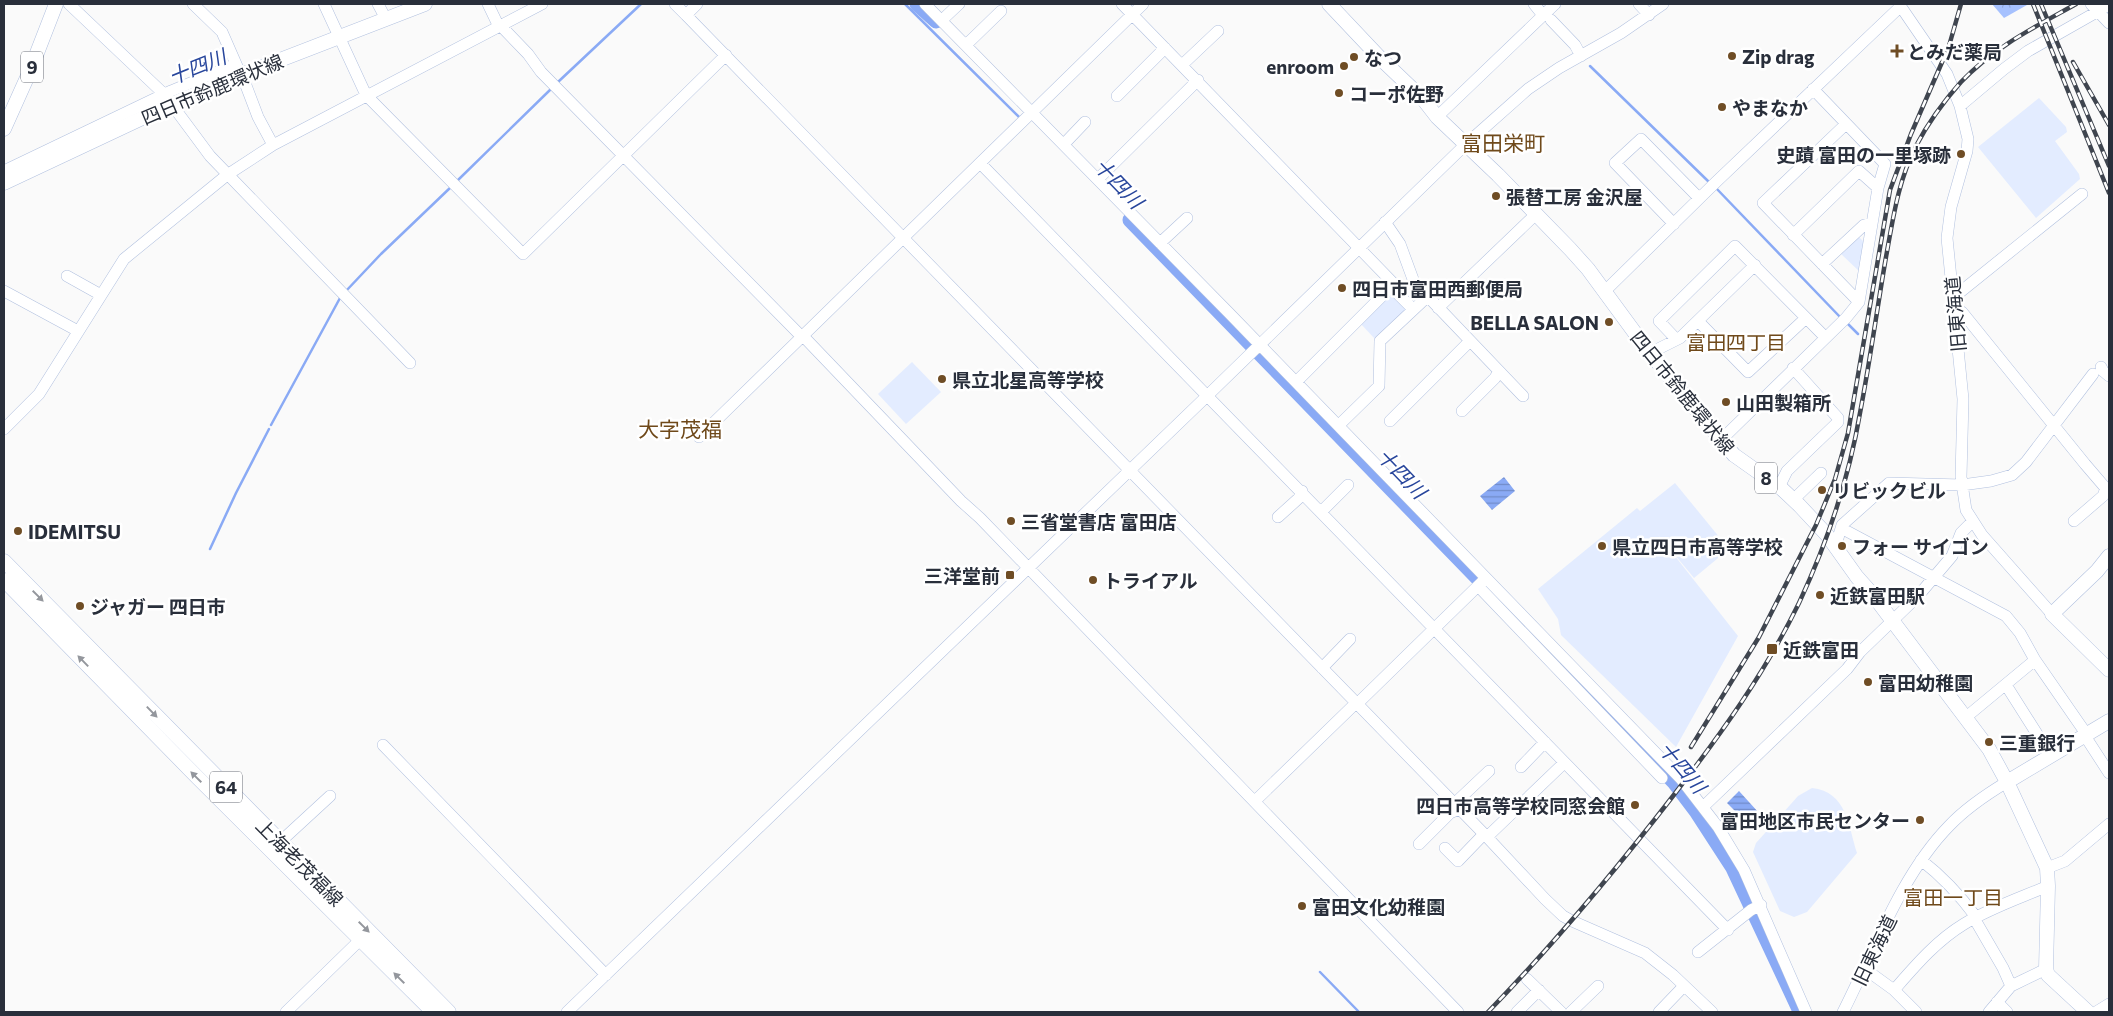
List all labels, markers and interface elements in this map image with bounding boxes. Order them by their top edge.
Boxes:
place label: とみだ薬局 [1907,40,2002,63]
water label: 十四川 [165,43,231,88]
place label: Zip drag [1742,45,1815,68]
marker: とみだ薬局 [1891,45,1903,57]
place label: なつ [1364,46,1402,69]
street label: 四日市鈴鹿環状線 [138,49,286,129]
marker: Zip drag [1726,50,1738,62]
marker: なつ [1348,51,1360,63]
road number: 9 [21,52,43,82]
place label: enroom [1266,55,1334,78]
marker: enroom [1338,60,1350,72]
place label: コーポ佐野 [1349,82,1444,105]
marker: コーポ佐野 [1333,87,1345,99]
place label: やまなか [1732,96,1808,119]
marker: やまなか [1716,101,1728,113]
district label: 富田栄町 [1461,130,1545,155]
place label: 史蹟 富田の一里塚跡 [1776,143,1951,166]
marker: 史蹟 富田の一里塚跡 [1955,148,1967,160]
water label: 十四川 [1090,153,1150,214]
place label: 張替工房 金沢屋 [1506,185,1643,208]
marker: 張替工房 金沢屋 [1490,190,1502,202]
street label: 旧東海道 [1940,275,1970,353]
place label: 四日市富田西郵便局 [1352,277,1523,300]
marker: 四日市富田西郵便局 [1336,282,1348,294]
place label: BELLA SALON [1470,311,1599,334]
marker: BELLA SALON [1603,316,1615,328]
street label: 四日市鈴鹿環状線 [1626,326,1740,458]
district label: 富田四丁目 [1686,330,1786,354]
place label: 県立北星高等学校 [952,368,1104,391]
marker: 県立北星高等学校 [936,373,948,385]
place label: 山田製箱所 [1736,391,1831,414]
marker: 山田製箱所 [1720,396,1732,408]
district label: 大字茂福 [638,416,722,441]
water label: 十四川 [1373,443,1433,504]
road number: 8 [1755,462,1777,493]
place label: リビックビル [1832,479,1946,502]
marker: リビックビル [1816,484,1828,496]
place label: 三省堂書店 富田店 [1021,510,1177,533]
marker: 三省堂書店 富田店 [1005,515,1017,527]
place label: IDEMITSU [28,520,121,543]
marker: IDEMITSU [12,525,24,537]
place label: 県立四日市高等学校 [1612,535,1783,558]
place label: フォー サイゴン [1852,535,1989,558]
marker: 県立四日市高等学校 [1596,540,1608,552]
marker: フォー サイゴン [1836,540,1848,552]
place label: 三洋堂前 [924,564,1000,587]
marker: 三洋堂前 [1004,569,1016,581]
place label: トライアル [1103,569,1198,592]
marker: トライアル [1087,574,1099,586]
place label: 近鉄富田駅 [1830,584,1925,607]
marker: 近鉄富田駅 [1814,589,1826,601]
one-way arrow [32,590,44,602]
place label: ジャガー 四日市 [90,595,226,618]
marker: ジャガー 四日市 [74,600,86,612]
place label: 近鉄富田 [1783,638,1859,661]
marker: 近鉄富田 [1765,642,1779,656]
one-way arrow [77,655,89,667]
place label: 富田幼稚園 [1878,671,1973,694]
marker: 富田幼稚園 [1862,676,1874,688]
one-way arrow [146,706,158,718]
place label: 三重銀行 [1999,731,2075,754]
water label: 十四川 [1655,736,1713,799]
marker: 三重銀行 [1983,736,1995,748]
one-way arrow [191,771,203,783]
road number: 64 [210,772,242,802]
place label: 四日市高等学校同窓会館 [1416,794,1625,817]
marker: 四日市高等学校同窓会館 [1629,799,1641,811]
place label: 富田地区市民センター [1720,809,1910,832]
street label: 上海老茂福線 [252,814,348,910]
marker: 富田地区市民センター [1914,814,1926,826]
district label: 富田一丁目 [1903,885,2003,909]
place label: 富田文化幼稚園 [1312,895,1445,918]
marker: 富田文化幼稚園 [1296,900,1308,912]
street label: 旧東海道 [1847,911,1901,989]
one-way arrow [358,921,370,933]
one-way arrow [393,972,405,984]

